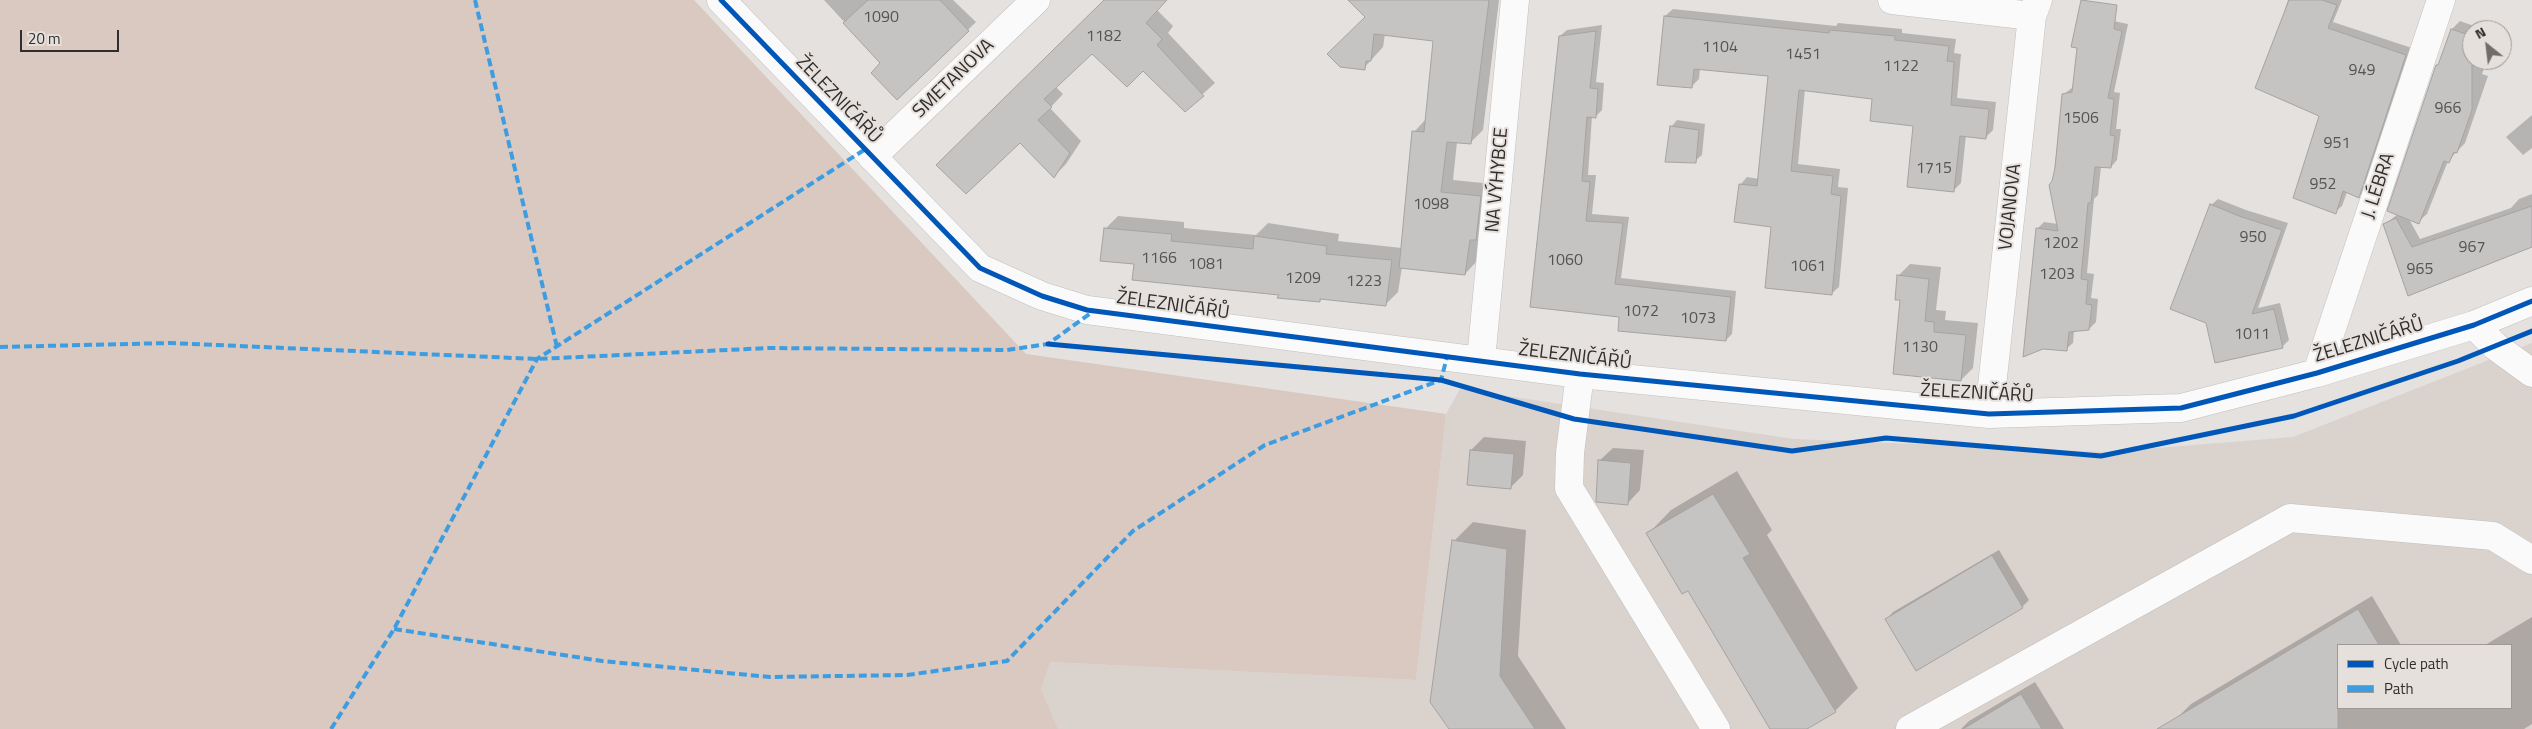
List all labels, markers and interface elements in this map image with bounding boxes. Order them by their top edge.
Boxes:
house number: 1090 [863,8,899,28]
scale bar [22,20,121,52]
north arrow [2462,20,2512,70]
text: N [2471,21,2489,44]
text: 20 m [28,27,61,50]
house number: 1182 [1086,27,1122,47]
street label: SMETANOVA [909,35,999,123]
house number: 1104 [1702,38,1738,58]
house number: 1451 [1785,45,1821,65]
street label: ŽELEZNIČÁŘŮ [790,51,886,149]
house number: 1122 [1883,57,1919,77]
house number: 949 [2349,61,2375,81]
house number: 966 [2435,99,2461,119]
house number: 1506 [2063,109,2099,129]
street label: NA VÝHYBCE [1482,127,1514,233]
house number: 951 [2324,134,2350,154]
street label: J. LÉBRA [2358,150,2400,222]
house number: 1715 [1916,159,1952,179]
street label: VOJANOVA [1995,163,2027,251]
house number: 952 [2310,175,2336,195]
house number: 1098 [1413,195,1449,215]
house number: 950 [2240,228,2266,248]
house number: 1202 [2043,234,2079,254]
house number: 967 [2459,238,2485,258]
house number: 1166 [1141,249,1177,269]
house number: 1060 [1547,251,1583,271]
house number: 1081 [1188,255,1224,275]
house number: 1061 [1790,257,1826,277]
house number: 965 [2407,260,2433,280]
house number: 1203 [2039,265,2075,285]
house number: 1209 [1285,269,1321,289]
house number: 1223 [1346,272,1382,292]
street label: ŽELEZNIČÁŘŮ [1115,287,1231,325]
house number: 1072 [1623,302,1659,322]
house number: 1073 [1680,309,1716,329]
street label: ŽELEZNIČÁŘŮ [2311,313,2427,369]
house number: 1011 [2234,325,2270,345]
house number: 1130 [1902,338,1938,358]
street label: ŽELEZNIČÁŘŮ [1517,339,1633,375]
street label: ŽELEZNIČÁŘŮ [1920,380,2034,408]
legend [2337,644,2512,709]
text: Cycle path [2384,652,2449,675]
text: Path [2384,677,2414,700]

